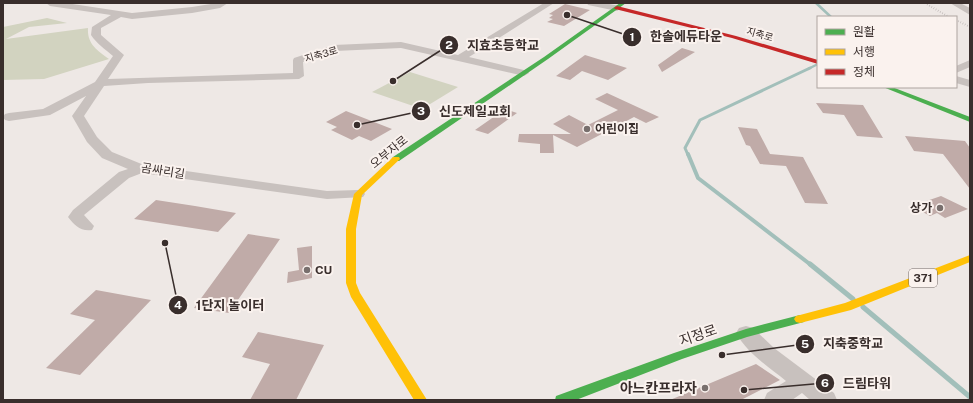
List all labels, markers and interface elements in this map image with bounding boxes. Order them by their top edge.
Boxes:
legend [817,16,957,88]
callout: 한솔에듀타운 [622,24,730,49]
street label: 지축로 [745,24,775,44]
text: 원활 [853,25,875,39]
text: 한솔에듀타운 [650,29,722,44]
text: 1 [629,30,635,44]
callout: 지효초등학교 [439,33,547,58]
text: 2 [445,38,453,52]
text: 지효초등학교 [467,38,539,53]
street label: 지축3로 [303,44,339,64]
text: 서행 [853,45,875,59]
text: 정체 [853,65,875,79]
callout: 신도제일교회 [411,99,519,124]
text: 3 [417,104,425,118]
text: 신도제일교회 [439,104,511,119]
place label: 어린이집 [595,122,639,136]
marker: 어린이집 [582,124,592,134]
street label: 오부자로 [367,133,411,171]
street label: 곰싸리길 [140,161,186,181]
place label: 상가 [910,201,932,215]
marker: 상가 [935,203,945,213]
place label: CU [315,263,332,277]
marker: CU [302,265,312,275]
road number: 371 [909,269,937,287]
callout: 1단지 놀이터 [168,293,272,318]
text: 4 [174,298,182,312]
text: 1단지 놀이터 [196,298,264,313]
street label: 지정로 [677,321,719,349]
callout: 지축중학교 [795,331,891,356]
text: 지축중학교 [823,336,883,351]
text: 5 [801,337,809,351]
callout: 드림타워 [815,371,899,396]
text: 6 [821,376,829,390]
text: 드림타워 [843,376,891,391]
place label: 아느칸프라자 [620,380,697,396]
marker: 아느칸프라자 [700,383,710,393]

